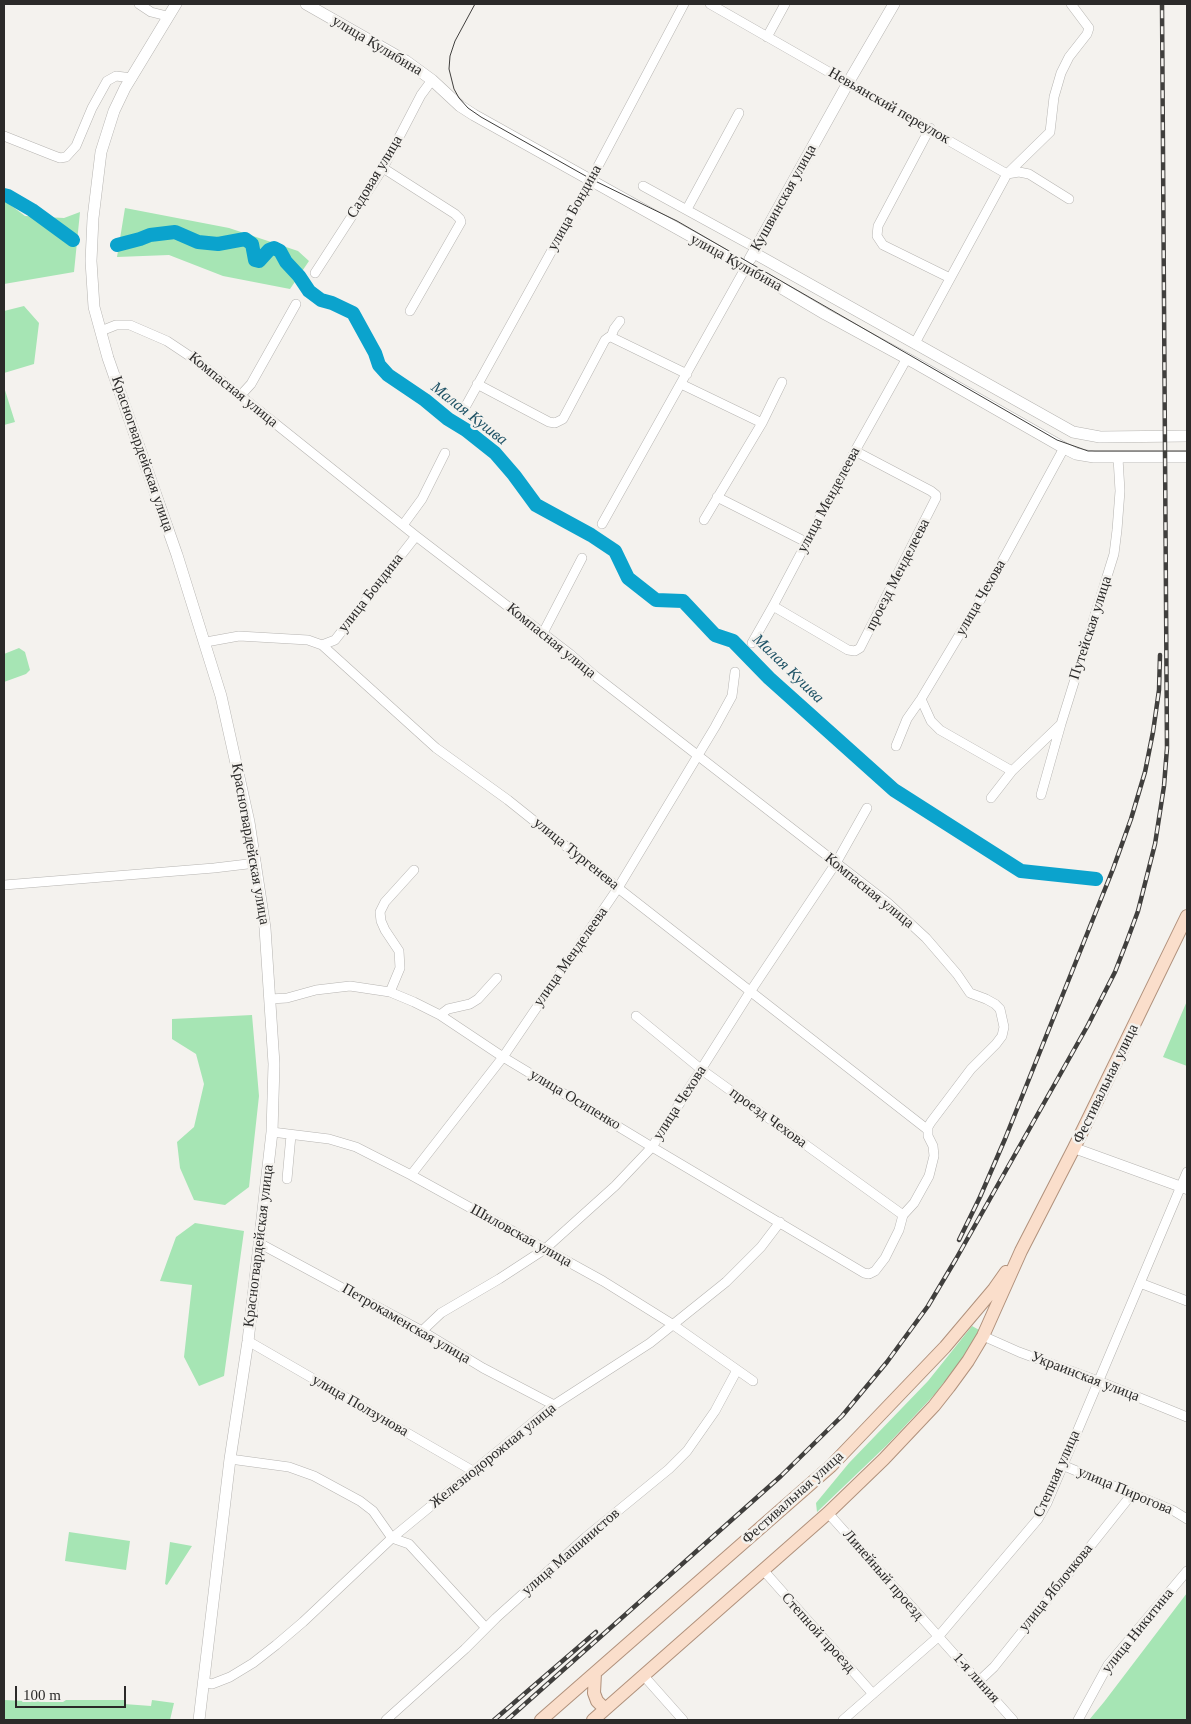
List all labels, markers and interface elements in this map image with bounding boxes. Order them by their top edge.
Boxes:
street label: улица Кулибина [328,12,426,80]
street label: Невьянский переулок [825,64,953,148]
street label: Садовая улица [343,132,407,222]
street label: Кушвинская улица [747,142,821,254]
street label: улица Бондина [544,162,606,254]
street label: улица Кулибина [687,230,785,296]
street label: Компасная улица [185,348,281,432]
street label: Красногвардейская улица [107,374,177,534]
water label: Малая Кушва [427,378,511,450]
street label: улица Менделеева [794,444,864,556]
street label: проезд Менделеева [862,516,934,634]
street label: улица Бондина [335,550,407,636]
street label: улица Чехова [952,557,1010,639]
street label: Путейская улица [1066,574,1116,682]
street label: Компасная улица [503,599,599,683]
water label: Малая Кушва [748,630,828,708]
street label: Красногвардейская улица [227,762,273,926]
street label: улица Тургенева [530,814,622,894]
street label: Компасная улица [821,849,917,933]
street label: улица Менделеева [530,904,612,1010]
street label: Фестивальная улица [1069,1021,1143,1147]
street label: улица Чехова [649,1062,711,1144]
street label: улица Осипенко [526,1066,624,1134]
street label: проезд Чехова [726,1084,810,1152]
street label: Красногвардейская улица [240,1164,278,1328]
street label: Шиловская улица [467,1201,575,1271]
street label: Петрокаменская улица [339,1280,473,1368]
street label: Украинская улица [1028,1348,1142,1406]
street label: улица Ползунова [308,1371,412,1441]
street label: Железнодорожная улица [426,1400,560,1512]
street label: Степная улица [1030,1428,1084,1520]
street label: Фестивальная улица [738,1448,848,1548]
street label: улица Пирогова [1075,1463,1175,1519]
street label: улица Машинистов [518,1505,624,1599]
street label: Линейный проезд [839,1526,927,1624]
street label: улица Яблочкова [1015,1540,1097,1636]
street label: улица Никитина [1098,1585,1178,1677]
street label: Степной проезд [777,1589,859,1677]
street label: 1-я линия [949,1649,1003,1707]
scale bar [18,1676,129,1708]
text: 100 m [23,1687,61,1703]

